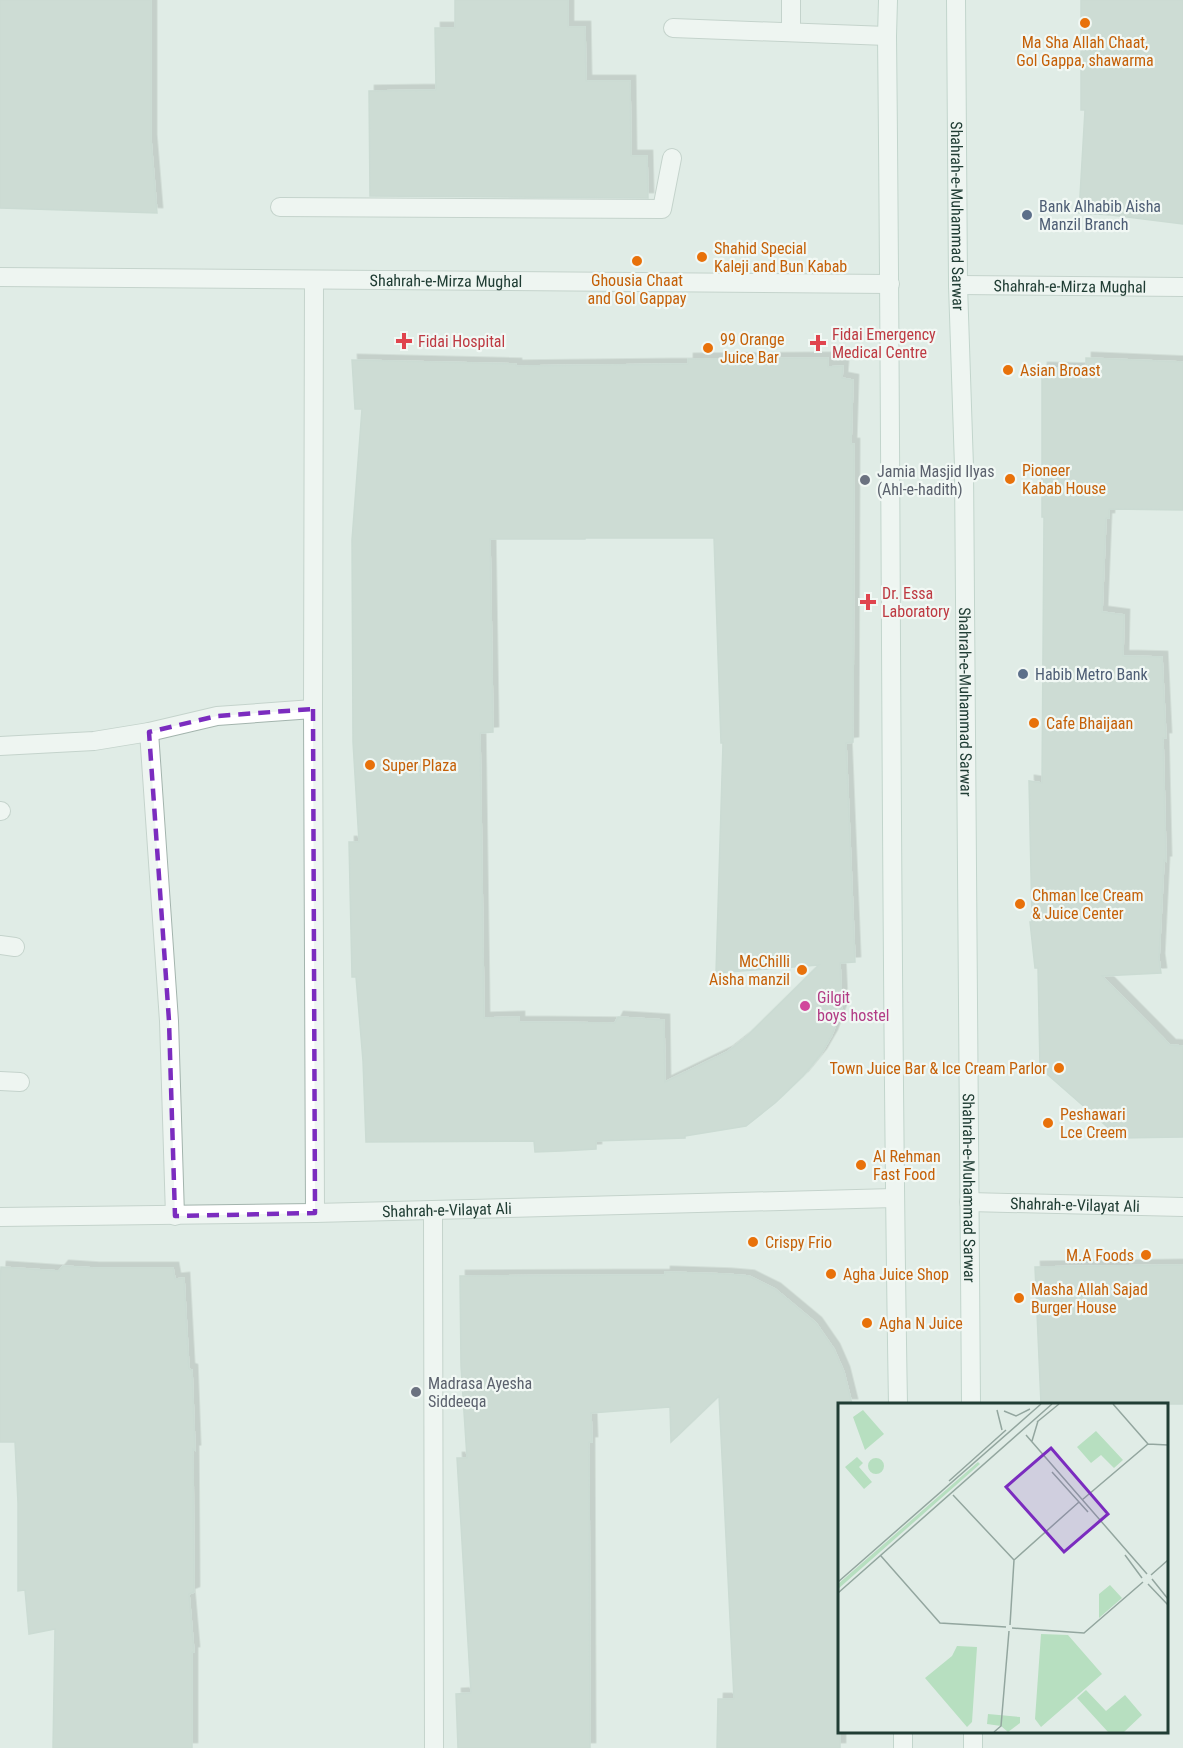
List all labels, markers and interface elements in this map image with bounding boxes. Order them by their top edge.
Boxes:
marker: Ma Sha Allah Chaat, Gol Gappa, shawarma [1078,16,1092,30]
place label: Ma Sha Allah Chaat, Gol Gappa, shawarma [1016,33,1154,70]
street label: Shahrah-e-Muhammad Sarwar [947,121,968,311]
place label: Bank Alhabib Aisha Manzil Branch [1039,197,1161,234]
marker: Bank Alhabib Aisha Manzil Branch [1020,208,1034,222]
place label: Shahid Special Kaleji and Bun Kabab [714,239,847,276]
marker: Shahid Special Kaleji and Bun Kabab [695,250,709,264]
marker: Ghousia Chaat and Gol Gappay [630,254,644,268]
street label: Shahrah-e-Mirza Mughal [370,270,522,291]
place label: Ghousia Chaat and Gol Gappay [588,271,687,308]
street label: Shahrah-e-Mirza Mughal [994,276,1146,296]
place label: Fidai Emergency Medical Centre [832,325,936,362]
place label: 99 Orange Juice Bar [720,330,784,367]
marker: Fidai Hospital [395,332,413,350]
place label: Fidai Hospital [418,332,505,351]
marker: Fidai Emergency Medical Centre [809,334,827,352]
marker: 99 Orange Juice Bar [701,341,715,355]
place label: Asian Broast [1020,361,1101,380]
marker: Asian Broast [1001,363,1015,377]
place label: Pioneer Kabab House [1022,461,1106,498]
place label: Jamia Masjid Ilyas (Ahl-e-hadith) [877,462,995,499]
marker: Pioneer Kabab House [1003,472,1017,486]
marker: Jamia Masjid Ilyas (Ahl-e-hadith) [858,473,872,487]
place label: Dr. Essa Laboratory [882,584,950,621]
marker: Dr. Essa Laboratory [859,593,877,611]
street label: Shahrah-e-Muhammad Sarwar [956,607,976,797]
place label: Habib Metro Bank [1035,665,1149,684]
marker: Habib Metro Bank [1016,667,1030,681]
place label: Cafe Bhaijaan [1046,714,1133,733]
marker: Cafe Bhaijaan [1027,716,1041,730]
place label: Super Plaza [382,756,457,775]
marker: Super Plaza [363,758,377,772]
place label: Chman Ice Cream & Juice Center [1032,886,1144,923]
marker: Chman Ice Cream & Juice Center [1013,897,1027,911]
place label: McChilli Aisha manzil [709,952,790,989]
marker: McChilli Aisha manzil [795,963,809,977]
place label: Gilgit boys hostel [817,988,889,1025]
marker: Gilgit boys hostel [798,999,812,1013]
place label: Town Juice Bar & Ice Cream Parlor [829,1059,1047,1078]
marker: Town Juice Bar & Ice Cream Parlor [1052,1061,1066,1075]
street label: Shahrah-e-Muhammad Sarwar [959,1093,980,1283]
place label: Peshawari Lce Creem [1060,1105,1127,1142]
marker: Peshawari Lce Creem [1041,1116,1055,1130]
place label: Al Rehman Fast Food [873,1147,941,1184]
marker: Al Rehman Fast Food [854,1158,868,1172]
street label: Shahrah-e-Vilayat Ali [1010,1193,1140,1215]
street label: Shahrah-e-Vilayat Ali [382,1198,512,1221]
place label: Crispy Frio [765,1233,832,1252]
marker: Crispy Frio [746,1235,760,1249]
place label: M.A Foods [1066,1246,1134,1265]
marker: M.A Foods [1139,1248,1153,1262]
place label: Agha Juice Shop [843,1265,949,1284]
marker: Agha Juice Shop [824,1267,838,1281]
place label: Masha Allah Sajad Burger House [1031,1280,1148,1317]
marker: Masha Allah Sajad Burger House [1012,1291,1026,1305]
place label: Agha N Juice [879,1314,963,1333]
marker: Agha N Juice [860,1316,874,1330]
place label: Madrasa Ayesha Siddeeqa [428,1374,532,1411]
marker: Madrasa Ayesha Siddeeqa [409,1385,423,1399]
inset map [838,1403,1168,1733]

